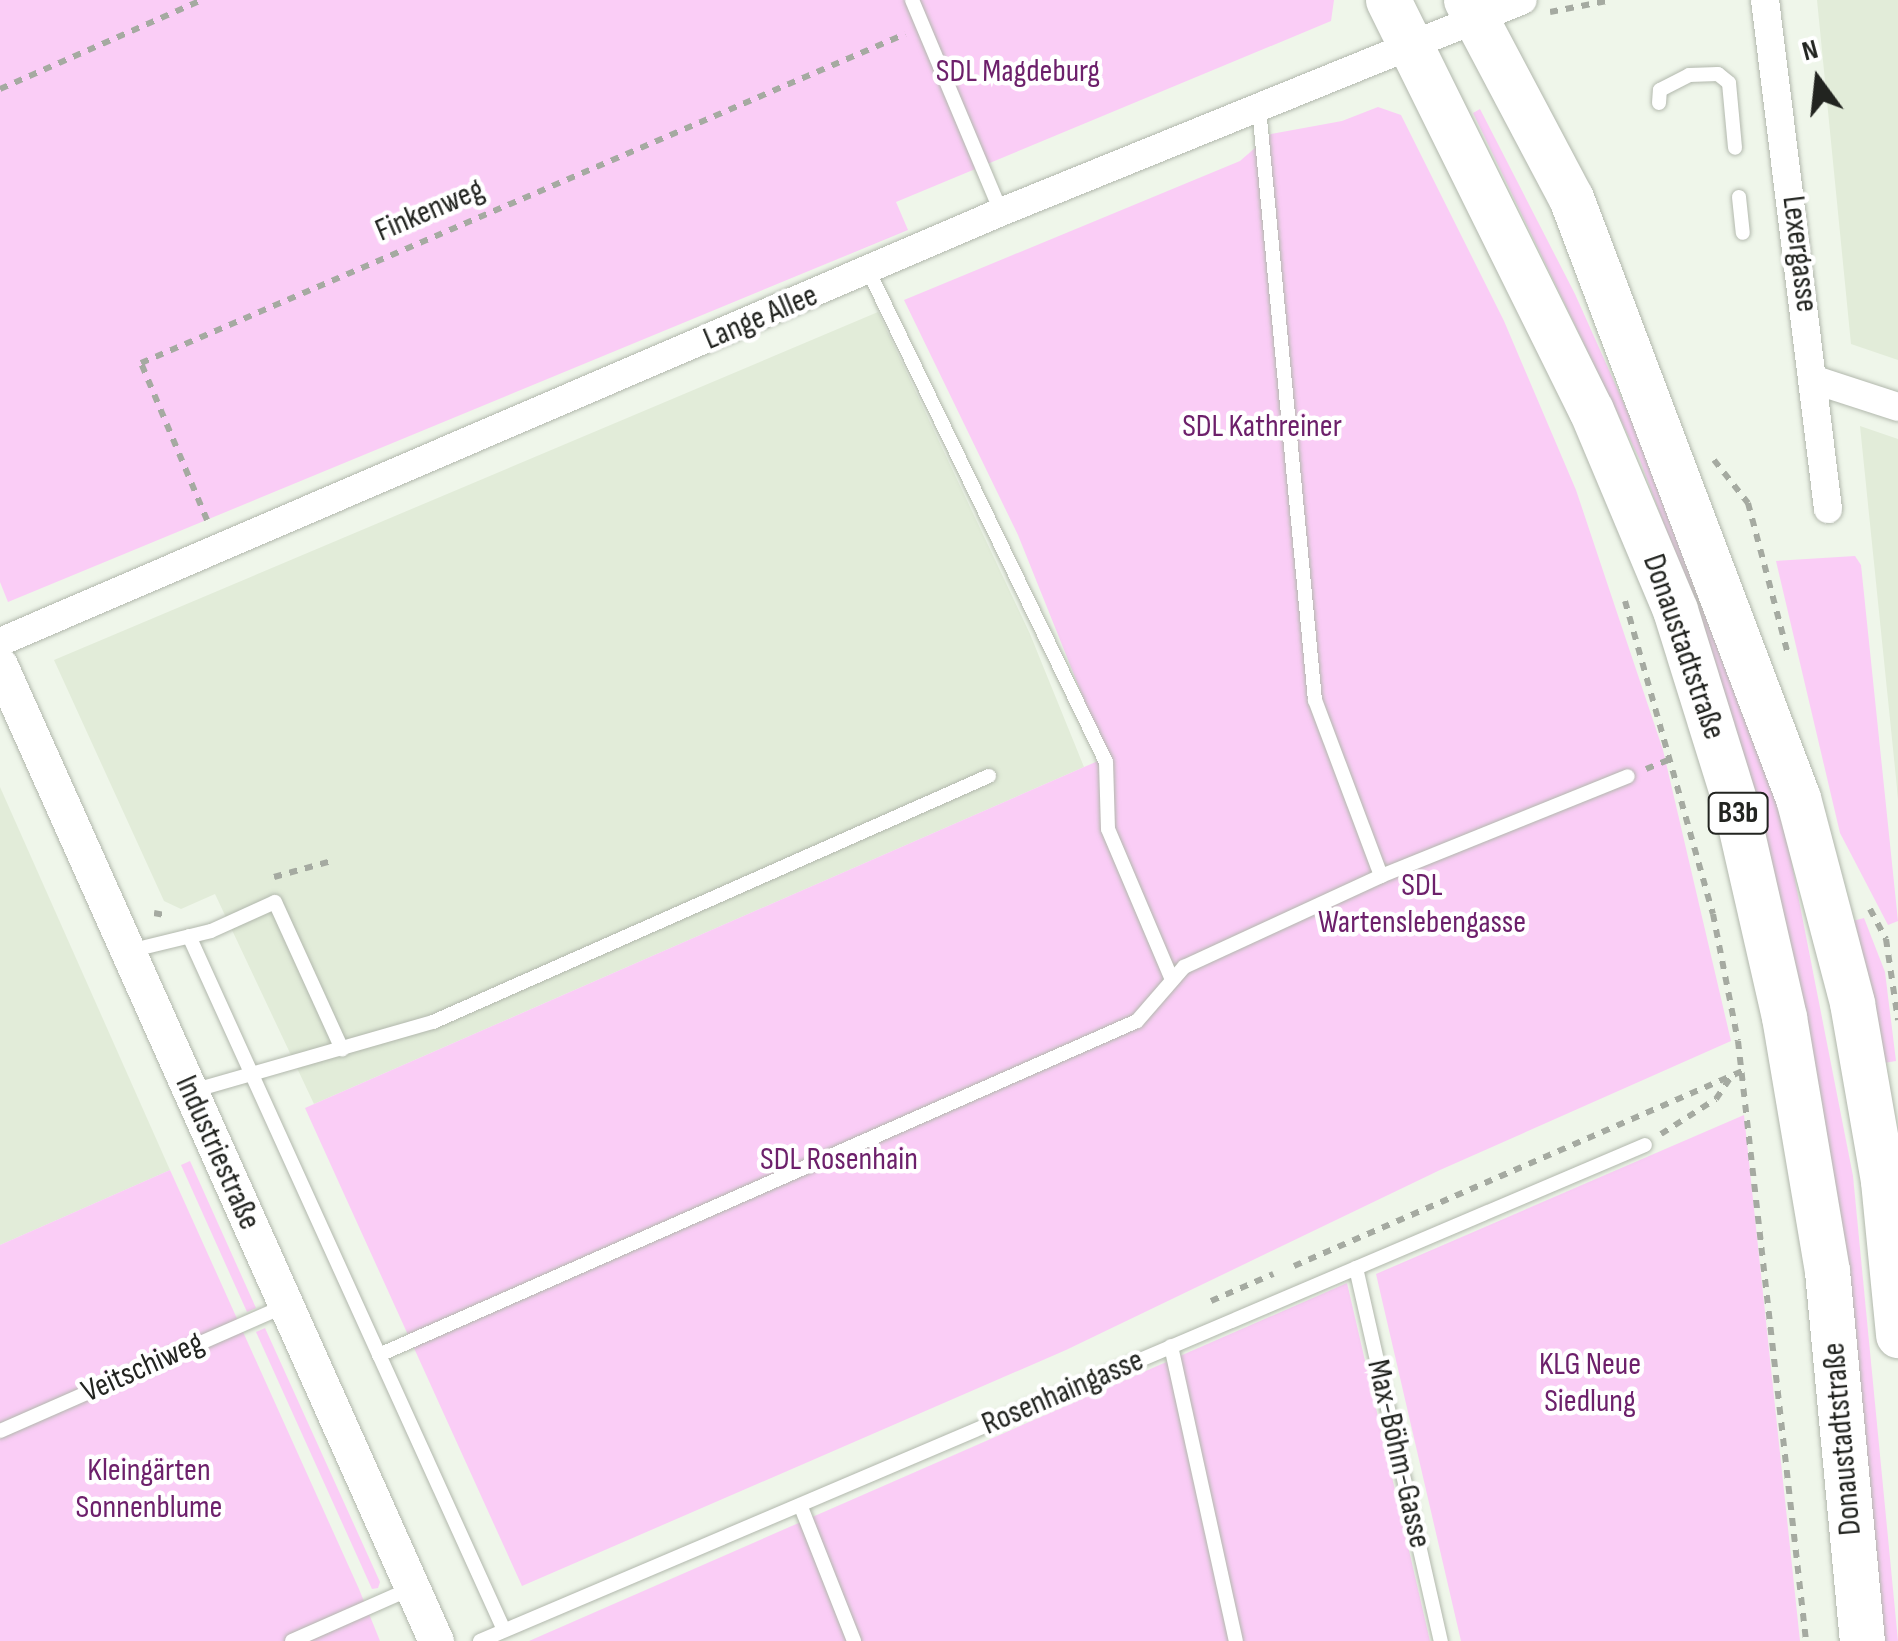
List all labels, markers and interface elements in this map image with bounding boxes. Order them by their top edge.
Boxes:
north arrow [1768,30,1868,130]
text: N [1799,33,1822,68]
park label: SDL Magdeburg [936,53,1100,91]
street label: Finkenweg [370,171,490,251]
street label: Lexergasse [1773,194,1825,314]
street label: Lange Allee [698,277,824,359]
park label: SDL Kathreiner [1182,408,1342,446]
street label: Donaustadtstraße [1633,549,1733,745]
road number: B3b [1706,788,1770,838]
park label: SDL Wartenslebengasse [1318,868,1526,943]
street label: Industriestraße [166,1070,268,1236]
park label: SDL Rosenhain [760,1141,918,1179]
street label: Veitschiweg [76,1324,210,1412]
street label: Donaustadtstraße [1815,1341,1871,1537]
street label: Rosenhaingasse [977,1342,1149,1444]
park label: KLG Neue Siedlung [1539,1347,1641,1422]
street label: Max-Böhm-Gasse [1358,1356,1438,1552]
park label: Kleingärten Sonnenblume [76,1453,222,1528]

